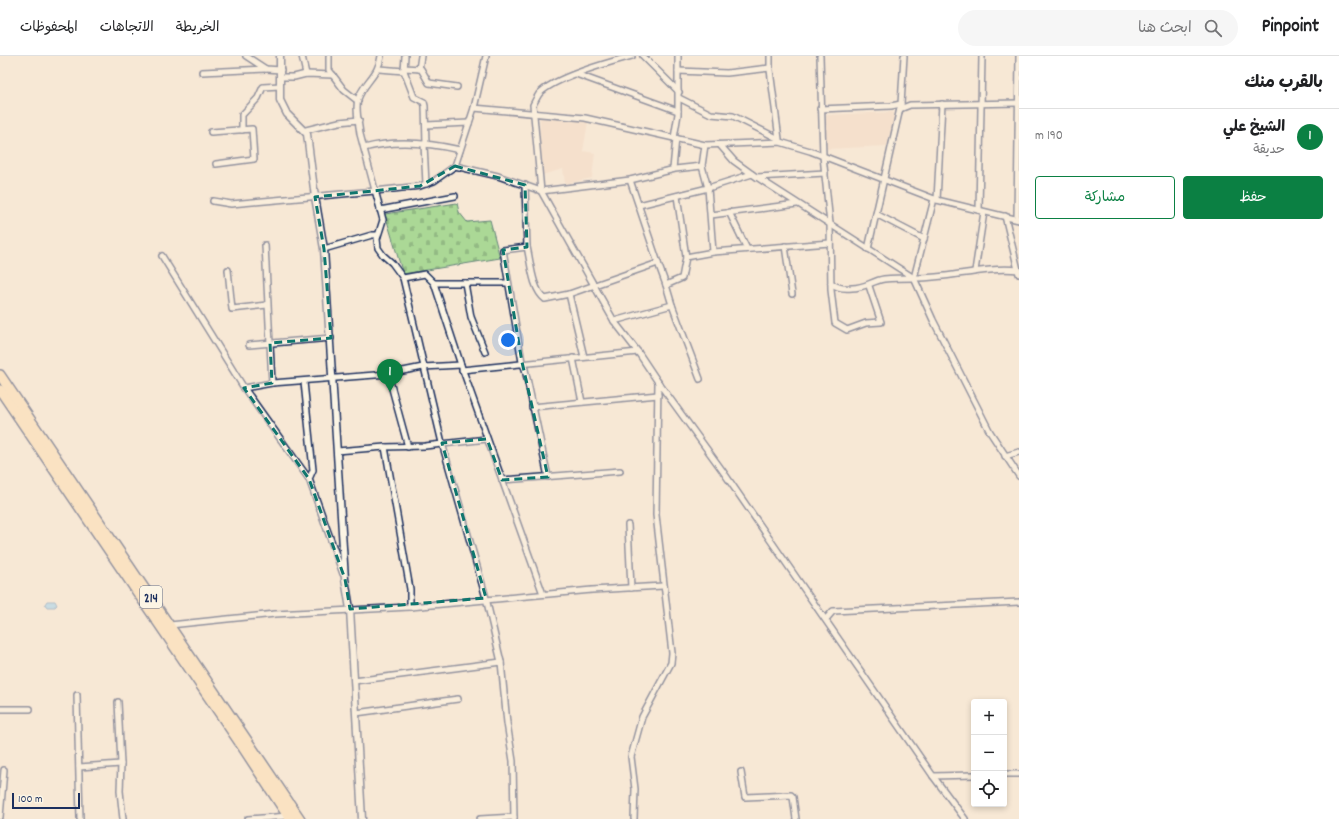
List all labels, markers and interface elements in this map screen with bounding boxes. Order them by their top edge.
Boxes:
search box [958,10,1238,46]
text: Pinpoint [1262,14,1319,41]
icon: search [1202,17,1224,39]
text: المحفوظات [20,18,78,38]
text: الاتجاهات [100,18,154,38]
text: الخريطة [176,18,219,38]
text: ابحث هنا [1138,18,1192,40]
text: بالقرب منك [1245,72,1323,96]
text: الشيخ علي [1223,117,1285,139]
text: 190 m [1035,127,1063,146]
text: 1 [1309,127,1311,146]
text: حديقة [1253,141,1285,160]
button: مشاركة [1035,176,1175,219]
button: حفظ [1183,176,1323,219]
your location [498,330,518,350]
pin: 1 [377,359,403,392]
road number: 214 [140,586,162,608]
map controls [971,699,1007,807]
button: + [971,699,1007,735]
button: − [971,735,1007,771]
button: locate [971,771,1007,807]
scale bar [12,791,80,810]
text: 100 m [18,792,42,808]

